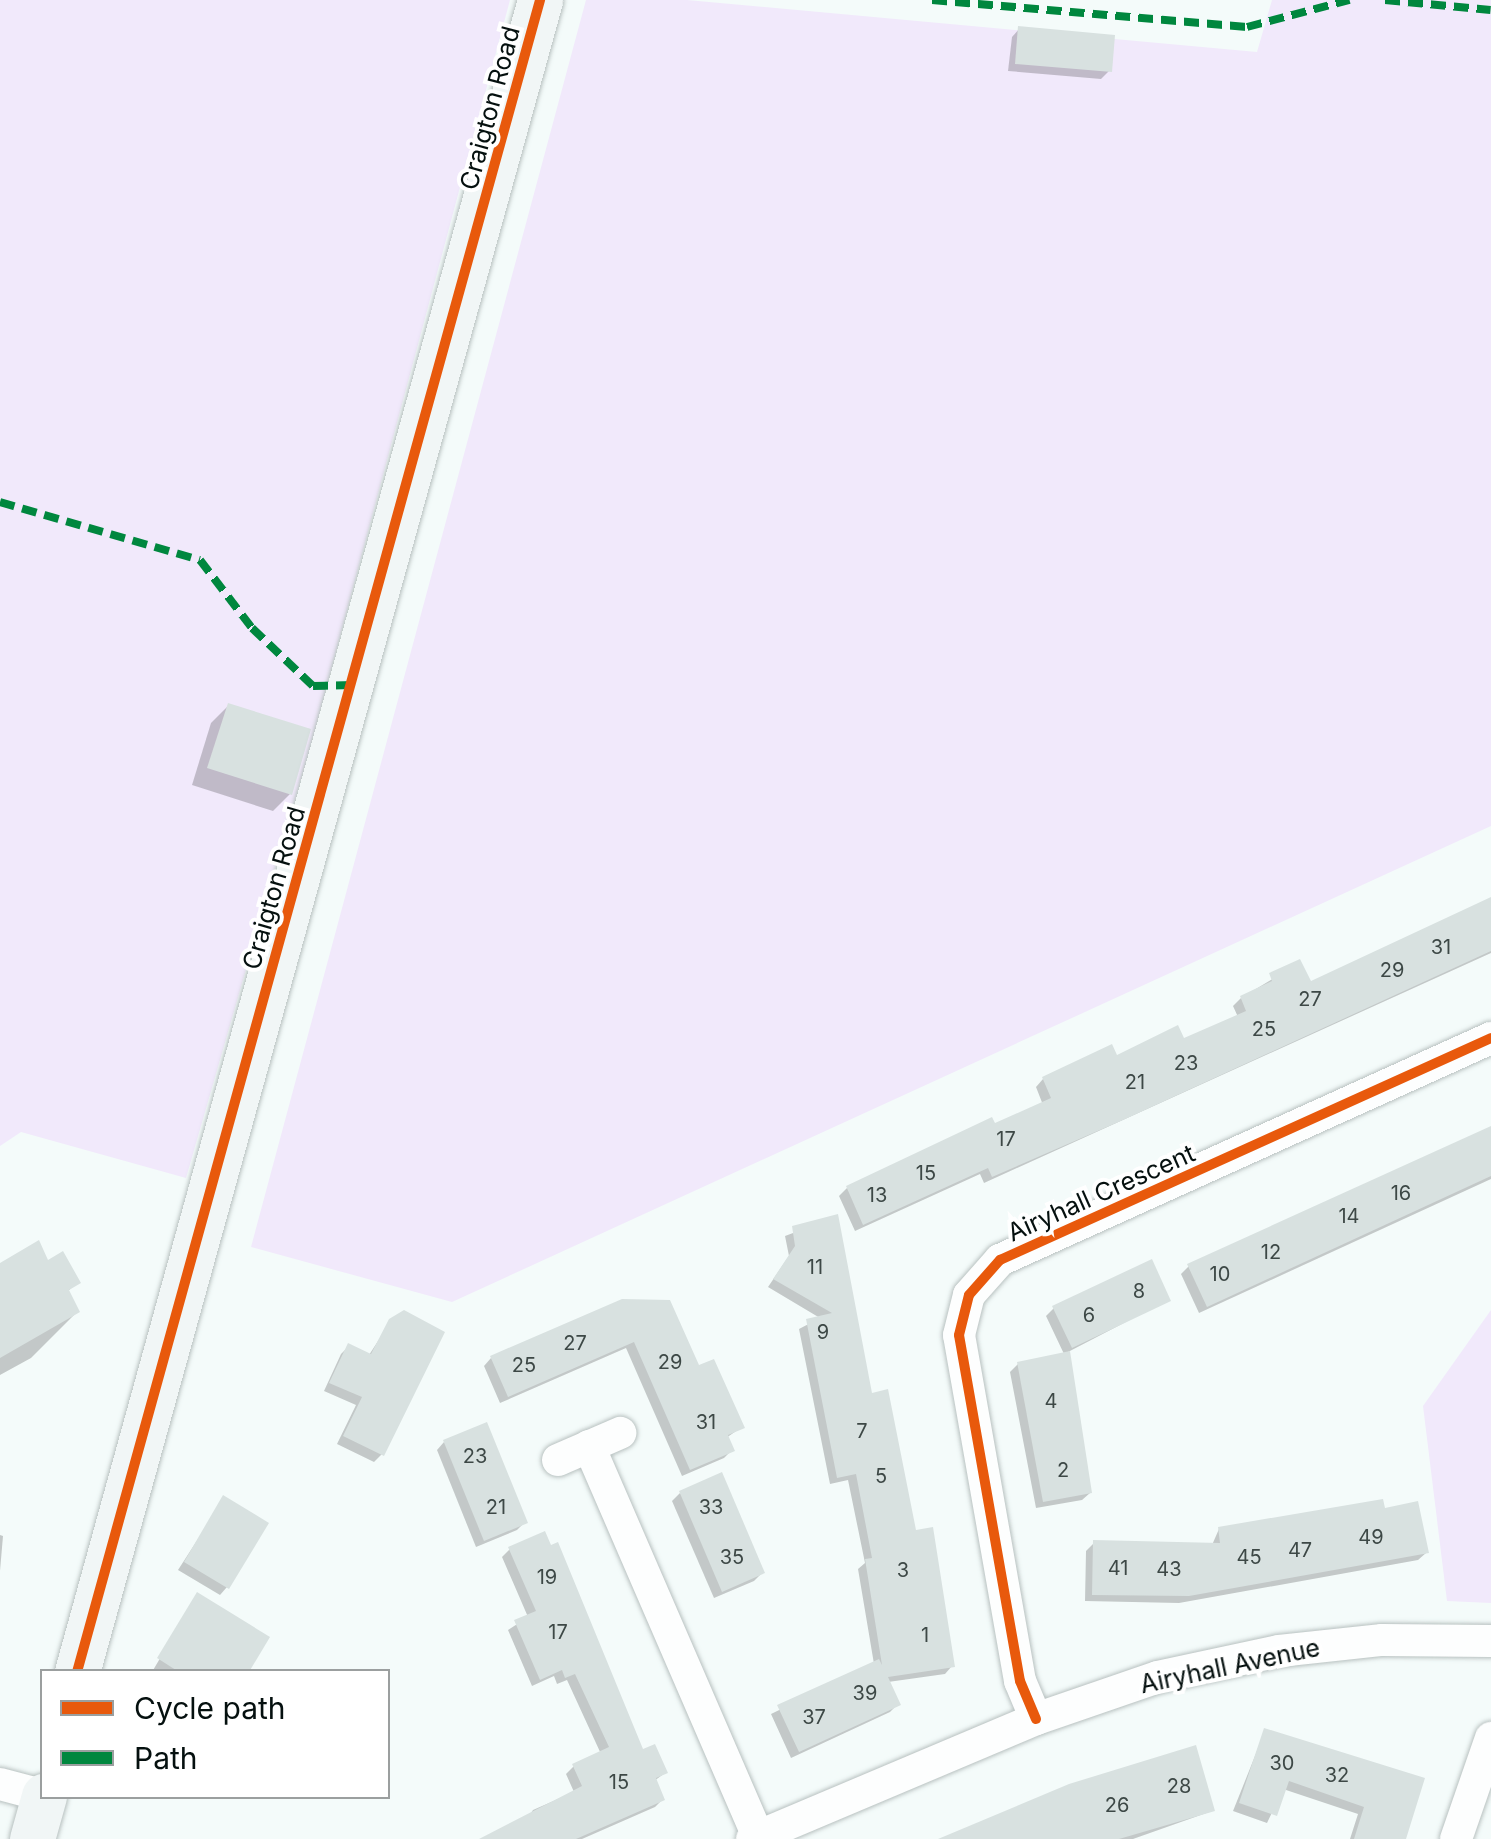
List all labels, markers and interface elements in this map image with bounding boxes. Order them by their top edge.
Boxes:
street label: Craigton Road [454,23,526,193]
street label: Craigton Road [236,803,312,973]
house number: 31 [1431,935,1451,959]
house number: 29 [1380,958,1404,982]
house number: 27 [1298,987,1322,1011]
house number: 25 [1252,1017,1276,1041]
house number: 23 [1174,1051,1198,1075]
house number: 21 [1125,1070,1145,1094]
house number: 17 [996,1127,1016,1151]
street label: Airyhall Crescent [1003,1138,1199,1248]
house number: 15 [916,1161,936,1185]
house number: 16 [1391,1181,1411,1205]
house number: 13 [867,1183,887,1207]
house number: 14 [1338,1204,1360,1228]
house number: 12 [1261,1240,1281,1264]
house number: 11 [807,1255,823,1279]
house number: 10 [1210,1262,1230,1286]
house number: 8 [1133,1279,1145,1303]
house number: 6 [1083,1303,1095,1327]
house number: 9 [817,1320,829,1344]
house number: 27 [563,1331,587,1355]
house number: 29 [658,1350,682,1374]
house number: 25 [512,1353,536,1377]
house number: 4 [1045,1389,1057,1413]
house number: 31 [696,1410,716,1434]
house number: 7 [856,1419,868,1443]
house number: 23 [463,1444,487,1468]
house number: 2 [1057,1458,1069,1482]
house number: 5 [875,1464,887,1488]
house number: 21 [486,1495,506,1519]
house number: 33 [699,1495,723,1519]
house number: 49 [1358,1525,1384,1549]
house number: 47 [1288,1538,1312,1562]
house number: 35 [720,1545,744,1569]
house number: 45 [1236,1545,1262,1569]
house number: 41 [1108,1556,1128,1580]
house number: 43 [1156,1557,1182,1581]
house number: 3 [897,1558,909,1582]
house number: 19 [537,1565,557,1589]
house number: 17 [548,1620,568,1644]
house number: 1 [921,1623,929,1647]
street label: Airyhall Avenue [1137,1632,1323,1700]
legend [40,1669,390,1799]
house number: 39 [853,1681,877,1705]
text: Cycle path [134,1690,286,1726]
house number: 37 [802,1705,826,1729]
text: Path [134,1740,198,1776]
house number: 30 [1270,1751,1294,1775]
house number: 32 [1325,1763,1349,1787]
house number: 15 [609,1770,629,1794]
house number: 28 [1167,1774,1191,1798]
house number: 26 [1105,1793,1129,1817]

